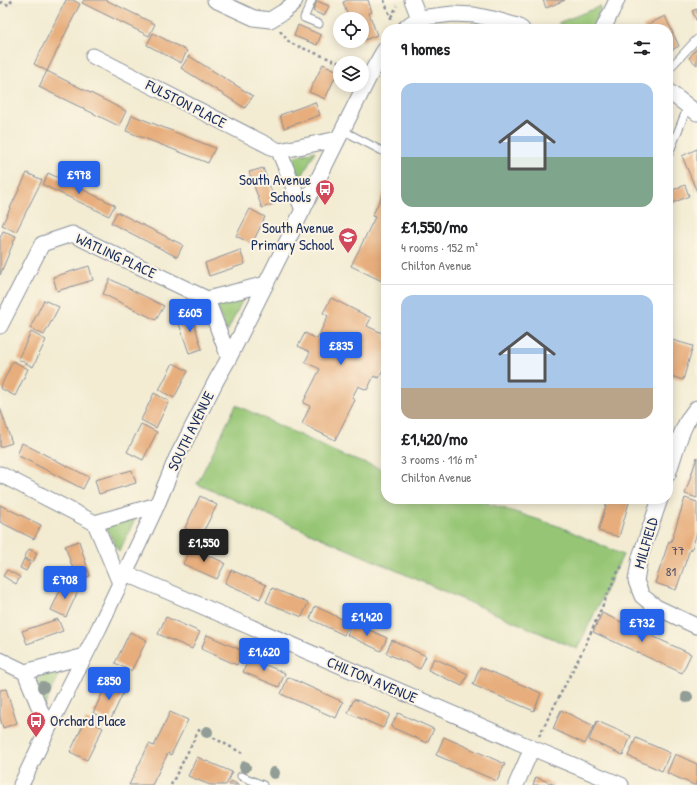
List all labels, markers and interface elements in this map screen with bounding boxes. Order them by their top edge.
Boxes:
map controls [333,12,369,92]
button: locate [333,12,369,48]
text: 9 homes [401,37,450,60]
icon: filters [631,37,653,59]
button: layers [333,56,369,92]
street label: FULSTON PLACE [141,74,231,133]
icon: home [491,109,563,181]
pin: £978 [55,161,103,195]
text: £978 [67,165,91,183]
place label: South Avenue Schools [239,169,311,207]
bus stop icon: South Avenue Schools [314,178,336,206]
text: £1,550/mo [401,215,468,238]
place label: South Avenue Primary School [251,217,334,255]
school or university icon: South Avenue Primary School [337,226,359,254]
street label: WATLING PLACE [73,228,160,283]
text: 4 rooms · 152 m² [401,238,478,256]
text: Chilton Avenue [401,256,472,274]
pin: £605 [166,299,214,333]
text: £605 [178,303,202,321]
icon: home [491,321,563,393]
pin: £835 [317,332,365,366]
text: £835 [329,336,353,354]
street label: SOUTH AVENUE [162,387,219,474]
text: £1,420/mo [401,427,468,450]
text: 3 rooms · 116 m² [401,450,477,468]
text: Chilton Avenue [401,468,472,486]
street label: MILLFIELD [628,514,663,571]
pin: £1,550 [171,529,237,563]
text: £1,550 [188,533,220,551]
house number: 77 [672,541,684,559]
house number: 81 [666,562,676,580]
pin: £708 [41,566,89,600]
text: £708 [52,570,78,588]
pin: £1,420 [334,603,400,637]
text: £1,420 [351,607,383,625]
pin: £732 [618,609,666,643]
text: £732 [629,613,655,631]
pin: £1,620 [231,638,297,672]
text: £1,620 [248,642,280,660]
street label: CHILTON AVENUE [324,651,421,708]
pin: £850 [85,667,133,701]
text: £850 [97,671,121,689]
bus stop icon: Orchard Place [25,710,47,738]
place label: Orchard Place [50,710,126,731]

